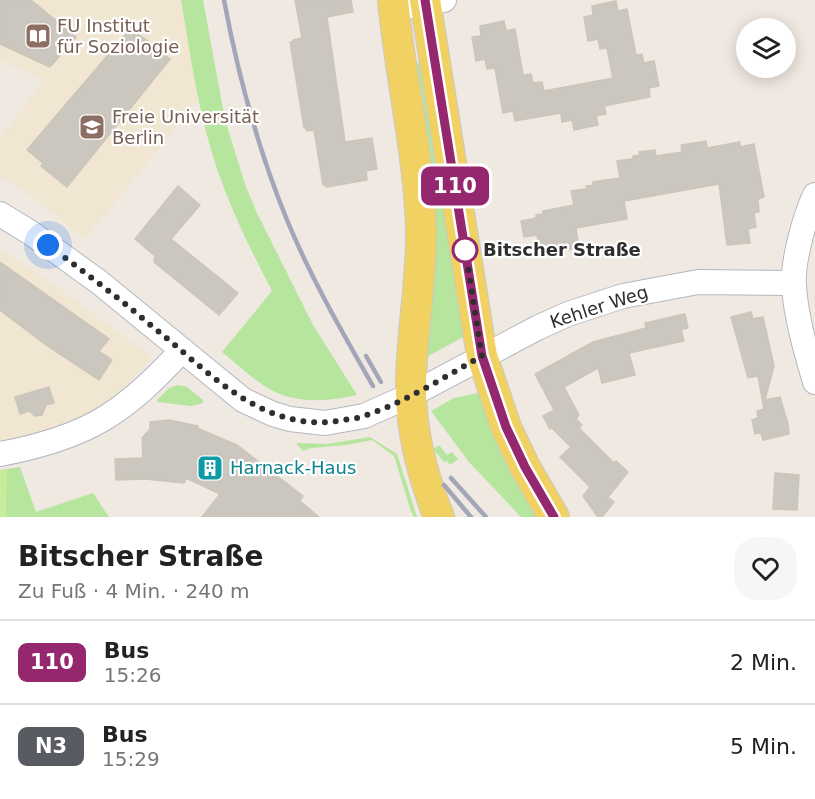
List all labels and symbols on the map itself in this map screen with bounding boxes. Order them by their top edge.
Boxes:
place label: FU Institut für Soziologie [57,15,179,57]
library icon: FU Institut für Soziologie [23,21,53,51]
place label: Freie Universität Berlin [112,106,259,148]
school or university icon: Freie Universität Berlin [77,112,107,142]
line badge: 110 [420,166,490,206]
your location [33,230,63,260]
marker: Bitscher Straße [452,237,478,263]
place label: Bitscher Straße [483,239,641,260]
street label: Kehler Weg [547,281,651,332]
building icon: Harnack-Haus [195,453,225,483]
place label: Harnack-Haus [230,457,356,478]

